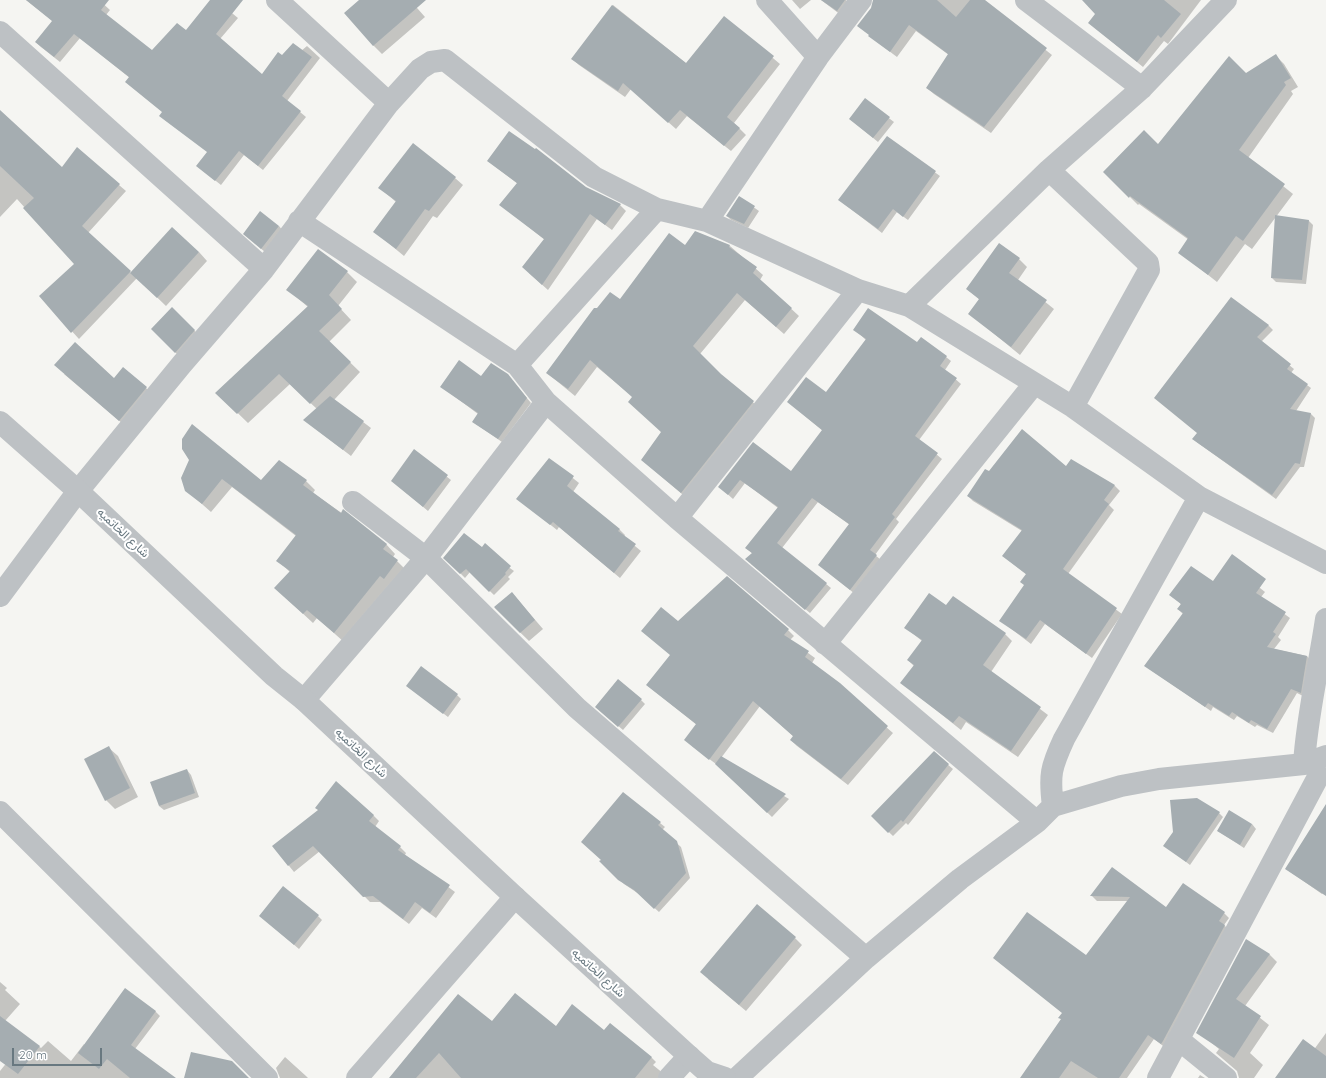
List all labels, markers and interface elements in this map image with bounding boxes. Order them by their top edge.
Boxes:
street label: شارع الخاتميه [94,505,152,561]
street label: شارع الخاتميه [332,725,390,781]
street label: شارع الخاتميه [569,946,627,1000]
scale bar [14,1040,104,1066]
text: 20 m [19,1047,47,1062]

